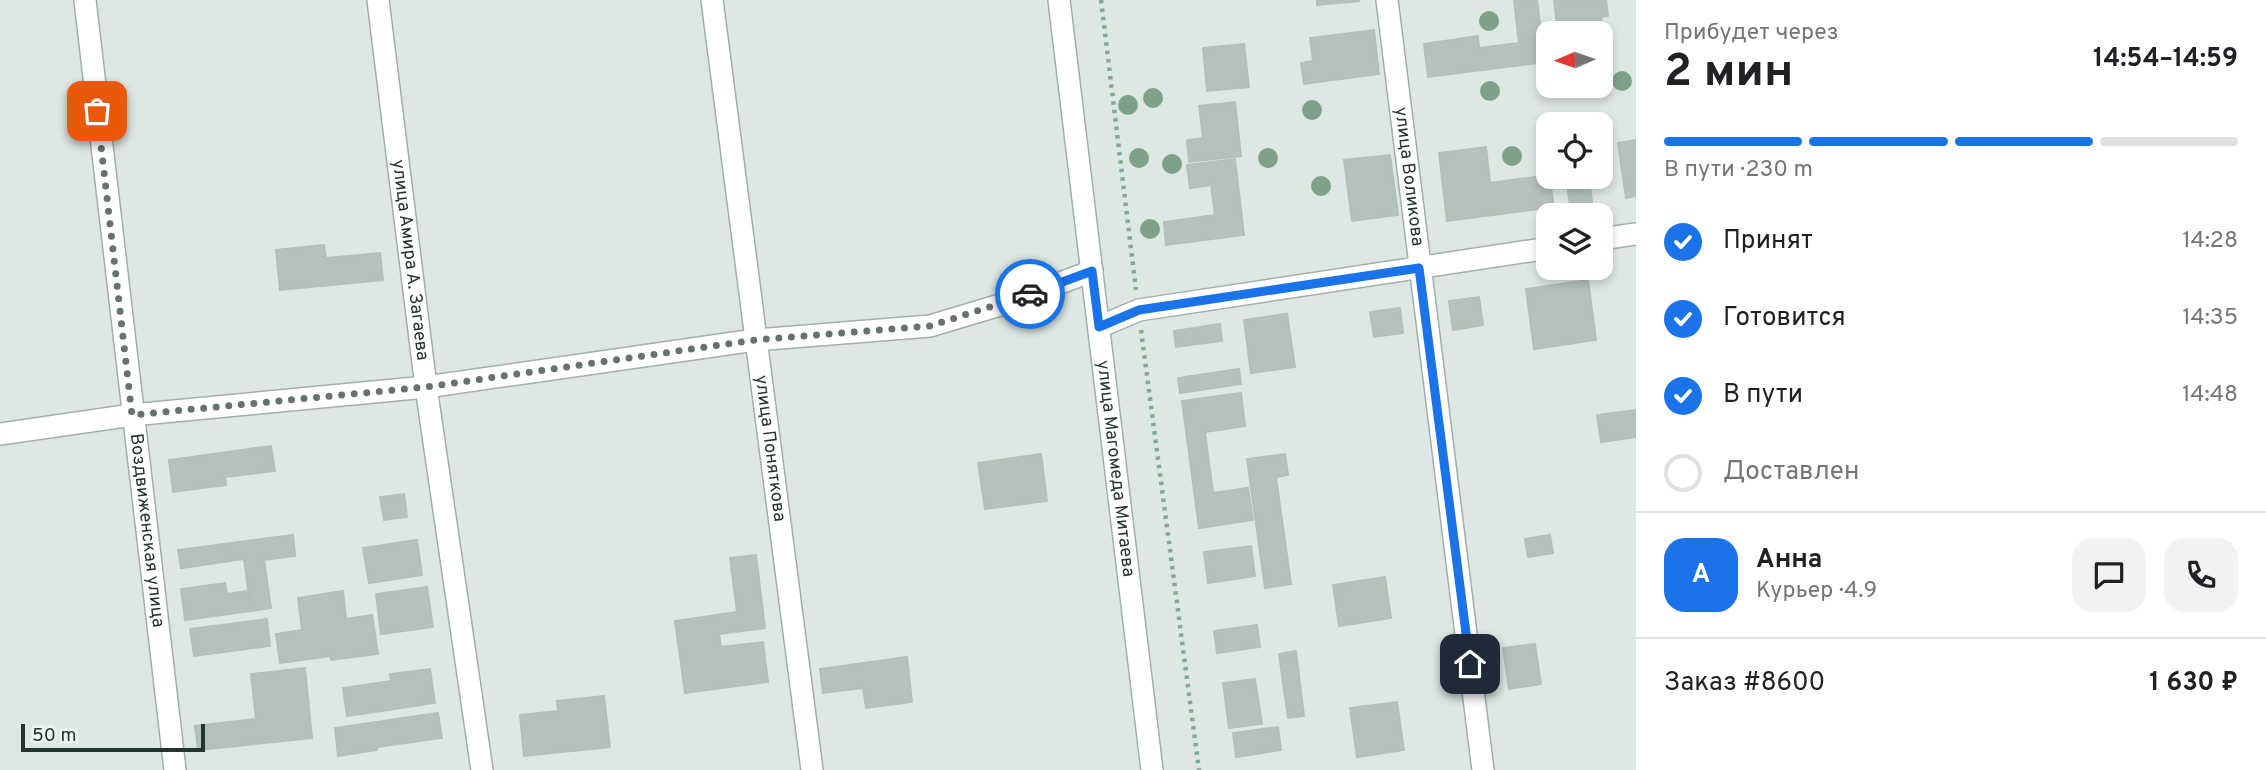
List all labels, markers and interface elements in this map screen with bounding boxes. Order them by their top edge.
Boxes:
text: Прибудет через [1664,19,1839,48]
north arrow [1536,21,1614,98]
map controls [1536,21,1613,280]
text: 14:54–14:59 [2093,43,2238,76]
text: 2 мин [1664,44,1793,103]
pin [67,81,127,141]
icon: bag [78,92,116,130]
street label: улица Воликова [1389,106,1429,247]
button: locate [1536,112,1613,189]
text: В пути · 230 m [1664,156,1813,185]
street label: улица Амира А. Загаева [386,158,434,362]
button: layers [1536,203,1613,280]
icon: check [1664,223,1702,261]
text: Принят [1723,225,1813,258]
text: 14:28 [2182,227,2238,256]
courier [995,259,1065,329]
icon: car [1011,275,1049,313]
icon: check [1664,300,1702,338]
text: Готовится [1723,302,1846,335]
text: 14:35 [2182,304,2238,333]
street label: улица Магомеда Митаева [1091,359,1140,578]
street label: улица Поняткова [749,374,791,523]
icon: check [1664,377,1702,415]
text: В пути [1723,379,1803,412]
text: 14:48 [2182,381,2238,410]
street label: Воздвиженская улица [124,432,170,629]
text: Доставлен [1723,456,1859,489]
button: chat [2072,538,2146,612]
button: phone [2164,538,2238,612]
text: Анна [1756,544,1822,577]
text: А [1692,559,1710,592]
text: Курьер · 4.9 [1756,577,1877,606]
pin [1440,634,1500,694]
icon: home [1451,645,1489,683]
text: Заказ #8600 [1664,667,1825,700]
text: 1 630 ₽ [2149,667,2238,700]
scale bar [21,721,205,753]
text: 50 m [32,724,77,748]

